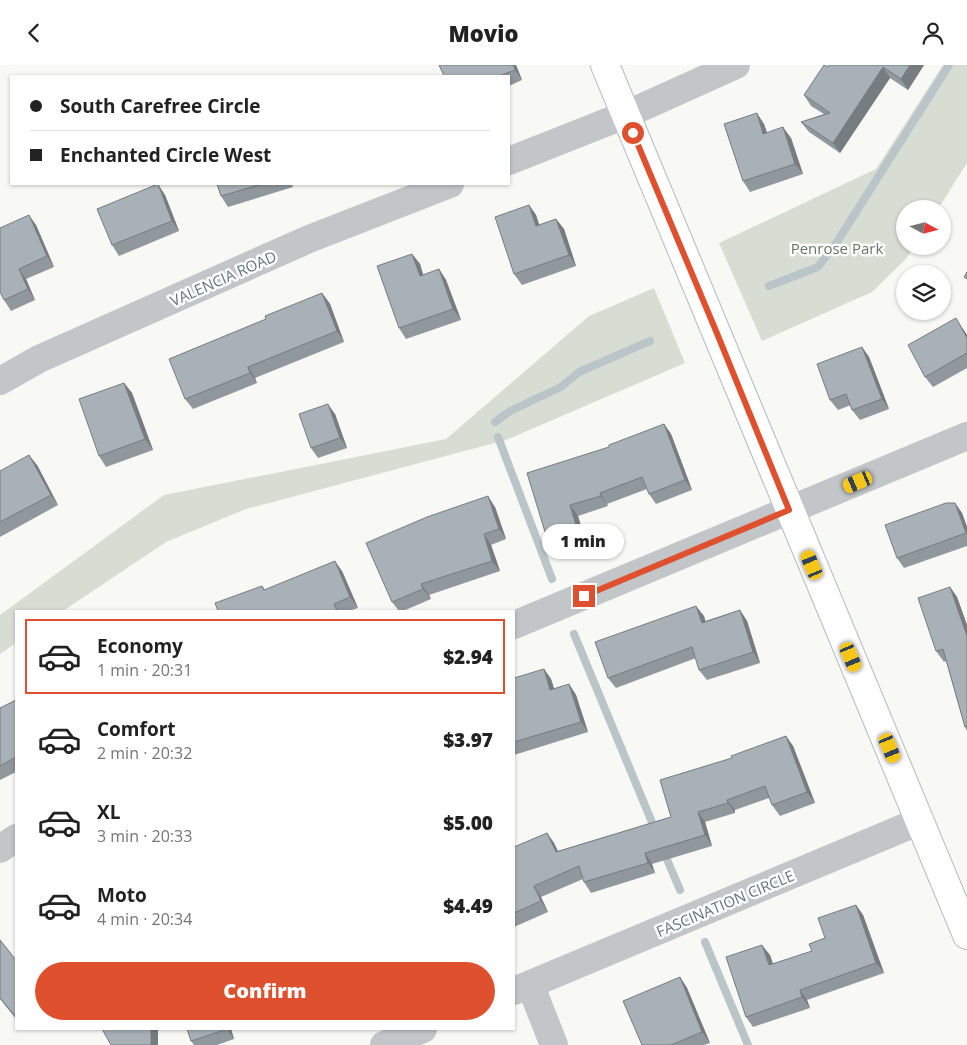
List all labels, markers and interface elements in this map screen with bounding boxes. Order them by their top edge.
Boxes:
text: Movio [449,18,518,48]
icon: back [20,19,48,47]
icon: person [919,19,947,47]
text: South Carefree Circle [60,93,261,119]
route start [622,122,644,144]
text: Enchanted Circle West [60,142,271,168]
north arrow [896,200,951,255]
map controls [896,200,951,320]
park label: Penrose Park [791,238,883,258]
street label: VALENCIA ROAD [167,246,279,310]
button: layers [896,265,951,320]
car [841,469,874,495]
callout: 1 min [543,523,625,559]
text: 1 min [560,530,606,552]
car [799,548,824,582]
route end [573,585,595,607]
text: Economy [97,633,183,659]
icon: car [37,634,82,679]
car [838,640,863,674]
text: $2.94 [443,644,493,670]
text: 1 min · 20:31 [97,659,192,681]
text: Comfort [97,716,176,742]
icon: car [37,717,82,762]
text: $3.97 [443,727,493,753]
car [877,731,902,765]
text: 2 min · 20:32 [97,742,192,764]
text: XL [97,799,120,825]
icon: car [37,800,82,845]
text: $5.00 [443,810,493,836]
text: 3 min · 20:33 [97,825,192,847]
street label: FASCINATION CIRCLE [653,865,797,941]
text: Moto [97,882,147,908]
icon: car [37,883,82,928]
text: $4.49 [443,893,493,919]
text: 4 min · 20:34 [97,908,192,930]
button: Confirm [35,962,495,1020]

